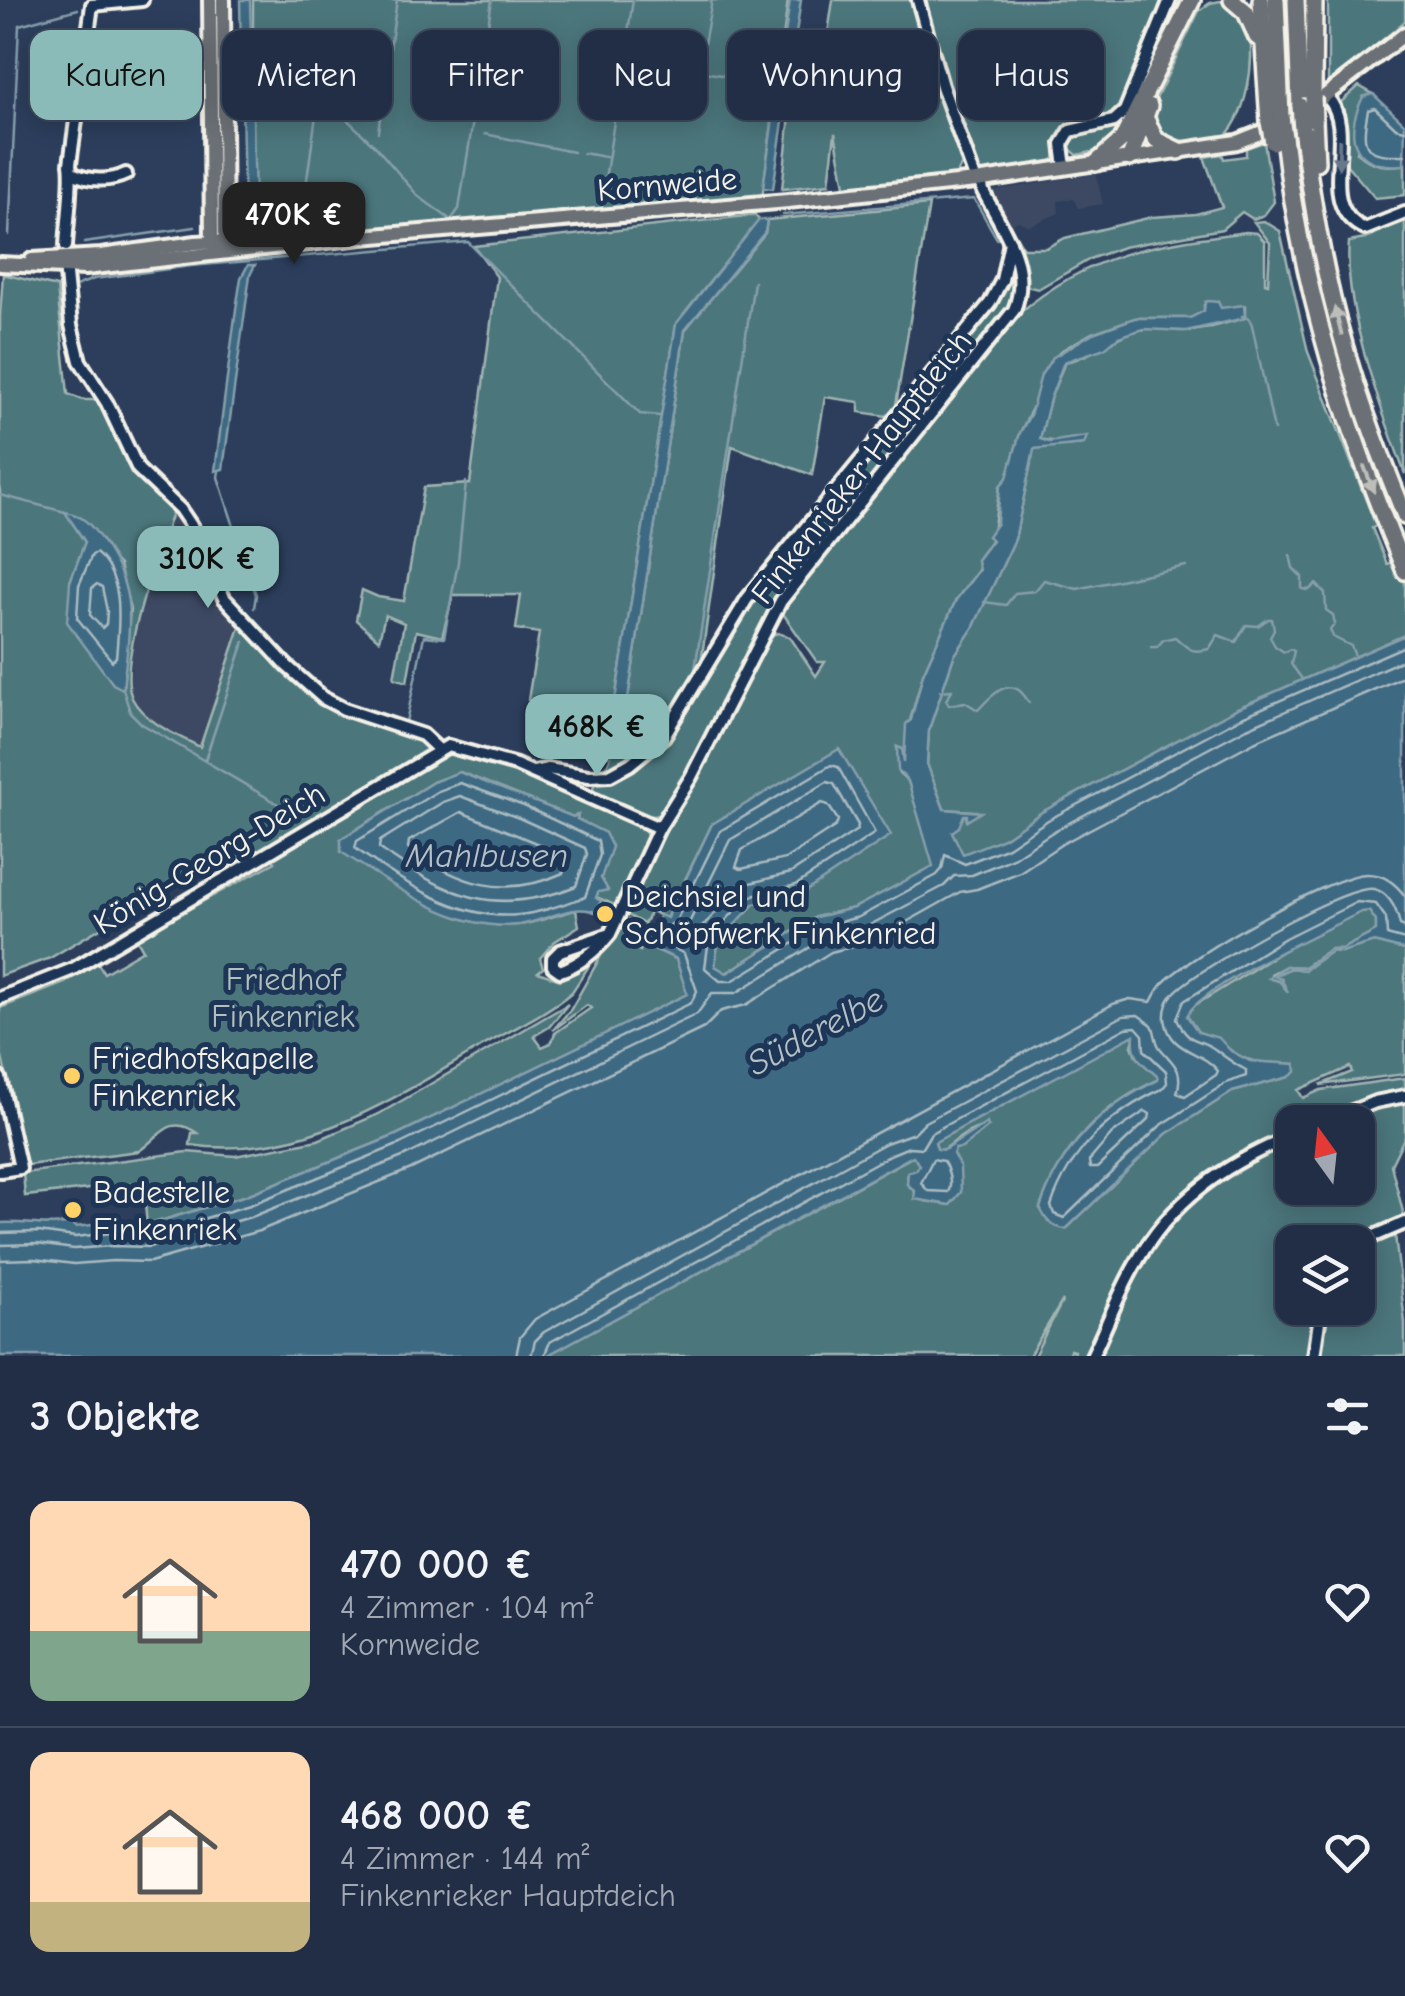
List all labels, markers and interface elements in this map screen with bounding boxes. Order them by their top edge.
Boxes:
chip: Kaufen [30,30,202,120]
chip: Mieten [222,30,392,120]
chip: Filter [412,30,559,120]
chip: Neu [579,30,707,120]
chip: Wohnung [727,30,938,120]
chip: Haus [958,30,1104,120]
one-way arrow [1331,139,1347,171]
street label: Kornweide [596,160,738,209]
pin: 470K € [213,182,375,267]
text: 470K € [244,196,344,233]
one-way arrow [1330,305,1345,336]
street label: Finkenrieker Hauptdeich [743,324,979,611]
one-way arrow [1362,464,1377,494]
pin: 310K € [127,526,289,611]
text: 310K € [159,540,257,577]
pin: 468K € [516,694,678,779]
text: 468K € [547,708,647,745]
street label: König-Georg-Deich [87,775,332,942]
water label: Mahlbusen [405,835,568,876]
place label: Deichsiel und Schöpfwerk Finkenried [625,878,936,952]
marker: Deichsiel und Schöpfwerk Finkenried [594,903,616,925]
park label: Friedhof Finkenriek [211,961,355,1035]
water label: Süderelbe [740,979,890,1084]
place label: Friedhofskapelle Finkenriek [92,1040,314,1114]
marker: Friedhofskapelle Finkenriek [61,1065,83,1087]
north arrow [1275,1105,1375,1205]
map controls [1275,1105,1375,1325]
place label: Badestelle Finkenriek [93,1174,237,1248]
marker: Badestelle Finkenriek [62,1199,84,1221]
button: layers [1275,1225,1375,1325]
icon: filters [1320,1389,1375,1444]
text: 3 Objekte [30,1392,200,1441]
text: 470 000 € [340,1540,534,1589]
icon: home [110,1541,230,1661]
icon: heart [1320,1574,1375,1629]
text: 4 Zimmer · 104 m² [340,1589,594,1626]
text: Kornweide [340,1626,480,1663]
text: 468 000 € [340,1791,534,1840]
icon: home [110,1792,230,1912]
icon: heart [1320,1825,1375,1880]
text: 4 Zimmer · 144 m² [340,1840,589,1877]
text: Finkenrieker Hauptdeich [340,1877,676,1914]

